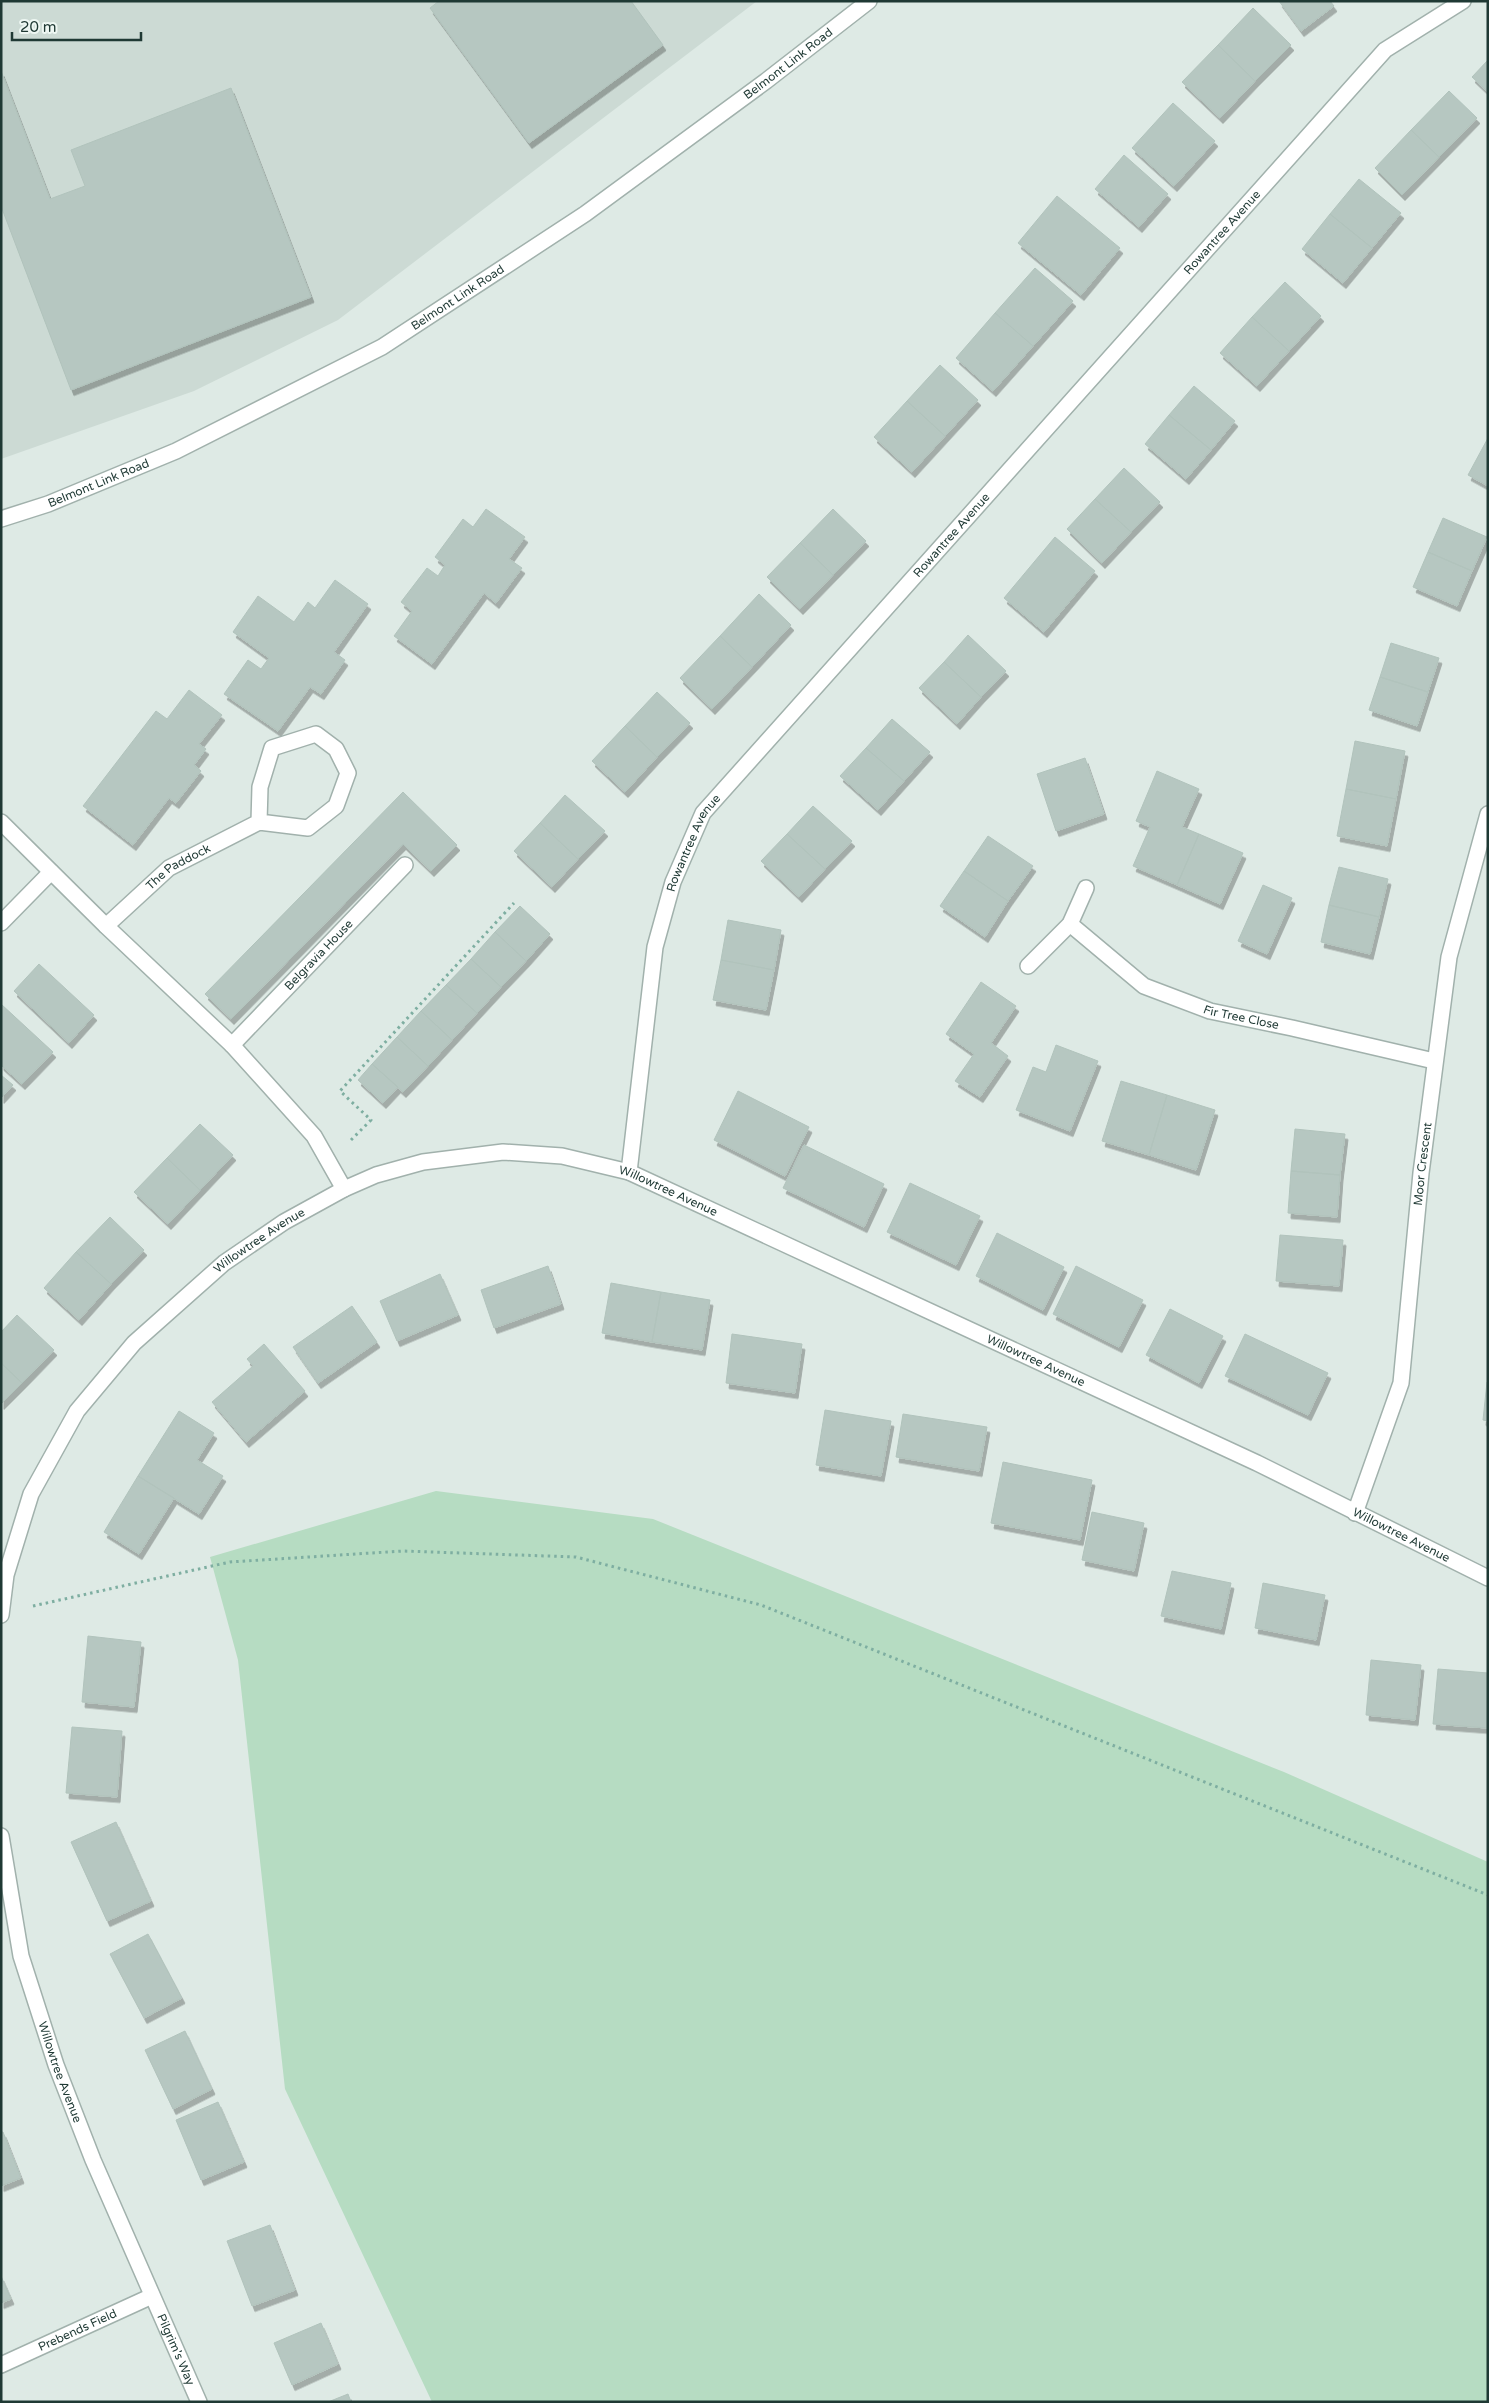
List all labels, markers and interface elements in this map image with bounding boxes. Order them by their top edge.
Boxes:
scale bar [12,10,141,42]
text: 20 m [20,18,57,36]
street label: Belmont Link Road [741,25,835,102]
street label: Rowantree Avenue [1181,187,1263,277]
street label: Belmont Link Road [408,262,507,333]
street label: Belmont Link Road [46,456,151,510]
street label: Rowantree Avenue [910,490,993,580]
street label: Rowantree Avenue [664,791,724,893]
street label: The Paddock [143,841,213,893]
street label: Belgravia House [282,917,356,993]
street label: Fir Tree Close [1201,1002,1280,1032]
street label: Moor Crescent [1411,1121,1435,1206]
street label: Willowtree Avenue [618,1163,720,1219]
street label: Willowtree Avenue [211,1205,307,1276]
street label: Willowtree Avenue [984,1332,1087,1389]
street label: Willowtree Avenue [1350,1505,1452,1565]
street label: Willowtree Avenue [35,2020,85,2125]
street label: Prebends Field [36,2306,119,2354]
street label: Pilgrim's Way [154,2312,198,2388]

